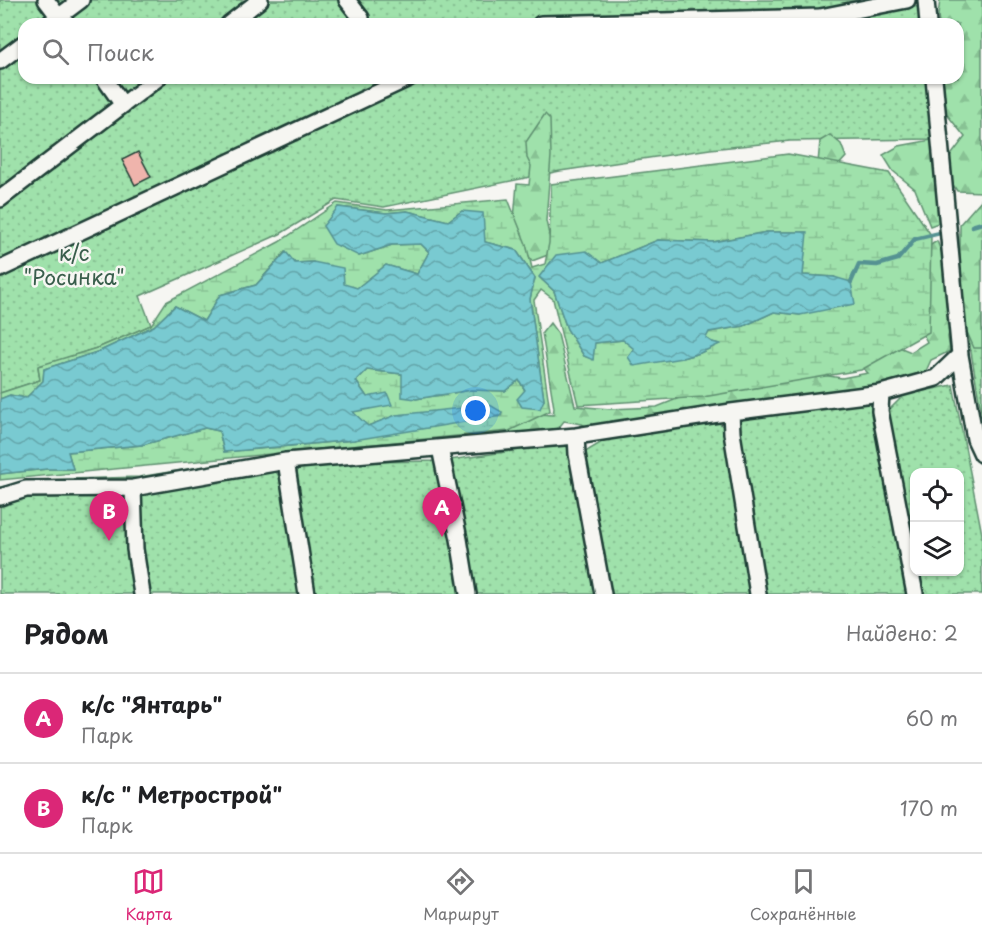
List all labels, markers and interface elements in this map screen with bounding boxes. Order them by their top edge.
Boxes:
search box [18,18,964,84]
icon: search [39,35,72,68]
text: Поиск [87,35,154,68]
park label: к/с "Росинка" [23,236,125,292]
your location [461,396,490,425]
map controls [910,468,964,576]
button: locate [910,468,964,522]
pin: A [422,488,462,537]
pin: B [90,492,128,541]
button: layers [910,522,964,576]
text: Рядом [24,614,109,653]
text: Найдено: 2 [846,618,958,648]
text: к/с "Янтарь" [81,687,222,720]
text: A [36,703,51,733]
text: 60 m [906,703,958,733]
text: Парк [81,720,133,750]
text: к/с " Метрострой" [81,777,282,810]
text: B [37,793,50,823]
text: 170 m [900,793,958,823]
text: Парк [81,810,133,840]
tab: Карта [125,865,172,925]
tab: Маршрут [423,865,499,925]
tab: Сохранённые [750,865,857,925]

